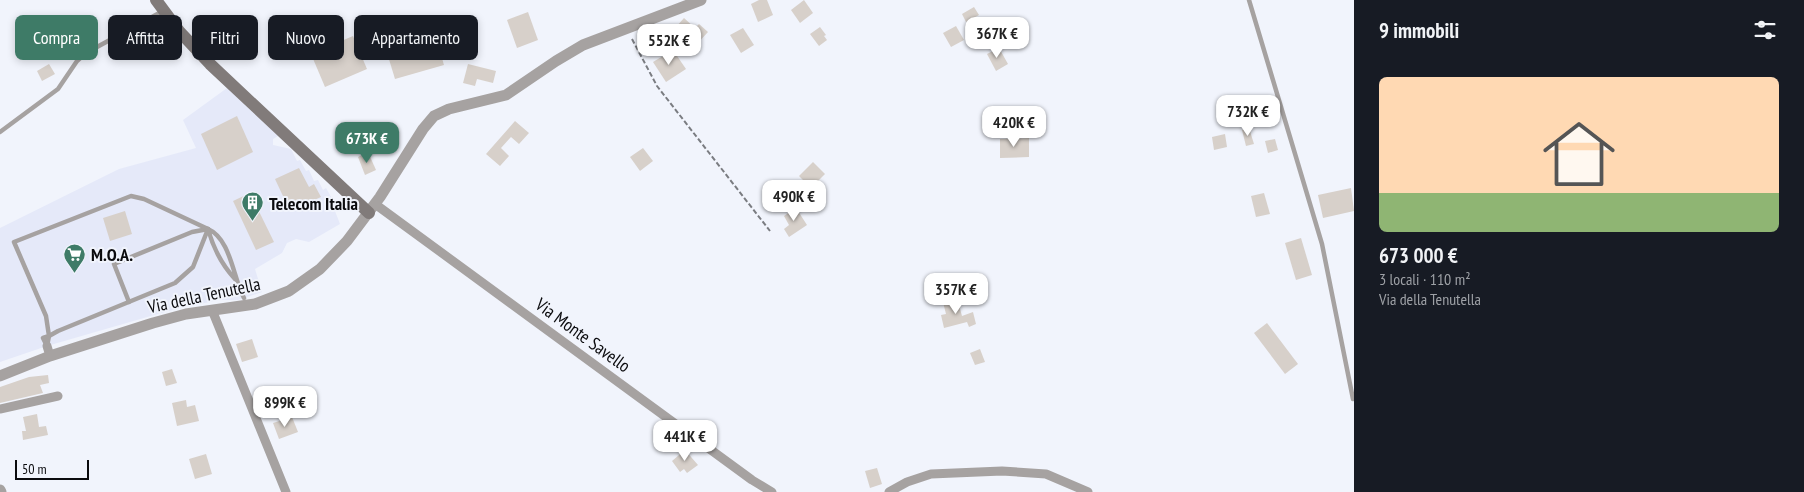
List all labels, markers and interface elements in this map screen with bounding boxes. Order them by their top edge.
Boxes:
chip: Compra [15,15,98,60]
chip: Affitta [108,15,182,60]
chip: Filtri [192,15,258,60]
chip: Nuovo [268,15,344,60]
chip: Appartamento [354,15,478,60]
icon: filters [1751,16,1779,44]
pin: 367K € [956,17,1038,59]
text: 9 immobili [1379,17,1459,44]
pin: 552K € [628,23,710,66]
text: 367K € [976,23,1018,43]
text: 552K € [648,30,690,50]
pin: 732K € [1207,94,1289,137]
text: 732K € [1227,101,1269,121]
pin: 420K € [973,106,1055,148]
icon: home [1534,109,1624,199]
text: 420K € [993,112,1035,132]
pin: 673K € [326,121,408,164]
text: 673K € [346,128,388,148]
pin: 490K € [753,180,835,222]
text: 490K € [773,186,815,206]
building icon: Telecom Italia [241,191,265,222]
place label: Telecom Italia [269,192,358,215]
supermarket icon: M.O.A. [63,242,87,273]
text: 673 000 € [1379,242,1458,269]
place label: M.O.A. [91,243,133,266]
text: 3 locali · 110 m² [1379,269,1470,289]
street label: Via della Tenutella [145,272,262,318]
pin: 357K € [915,272,997,315]
text: 357K € [935,279,977,299]
text: Via della Tenutella [1379,289,1481,309]
street label: Via Monte Savello [530,292,635,377]
pin: 899K € [244,386,326,428]
text: 899K € [264,392,306,412]
pin: 441K € [644,420,726,462]
text: 441K € [664,426,706,446]
scale bar [15,457,89,480]
text: 50 m [22,460,47,478]

